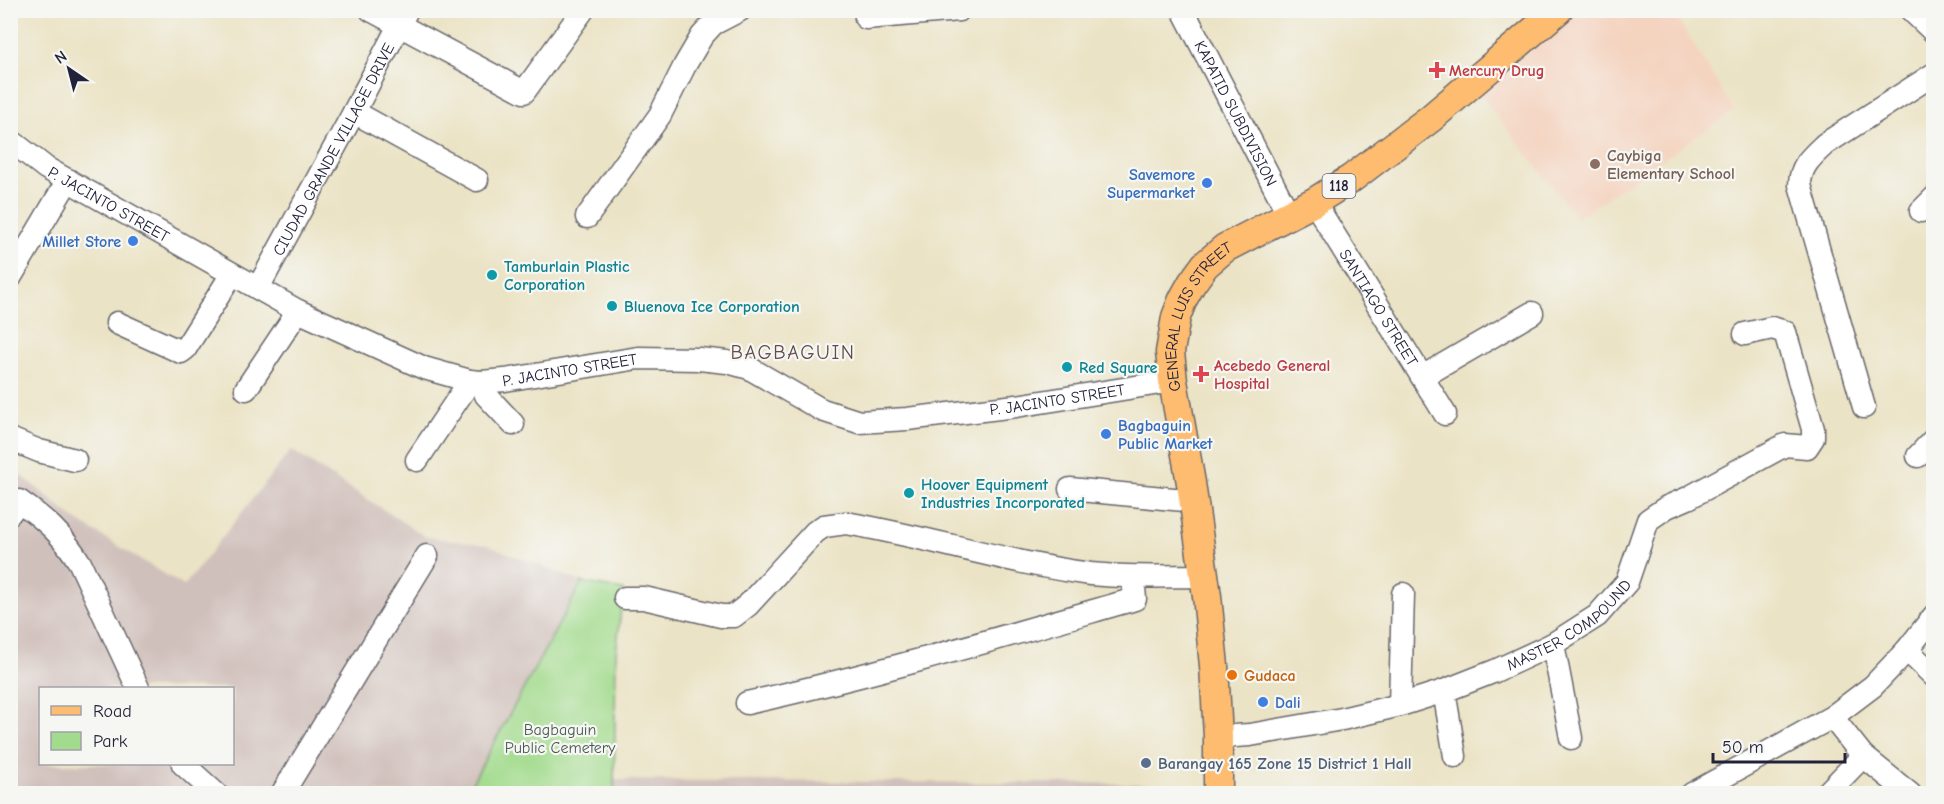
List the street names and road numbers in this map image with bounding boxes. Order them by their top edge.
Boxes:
street label: KAPATID SUBDIVISION [1190,38,1280,189]
street label: CIUDAD GRANDE VILLAGE DRIVE [269,40,398,259]
street label: P. JACINTO STREET [45,163,173,246]
road number: 118 [1322,174,1356,198]
street label: GENERAL LUIS STREET [1162,238,1235,393]
street label: SANTIAGO STREET [1335,246,1422,370]
street label: P. JACINTO STREET [501,350,639,390]
street label: P. JACINTO STREET [989,381,1127,419]
street label: MASTER COMPOUND [1504,576,1635,674]

